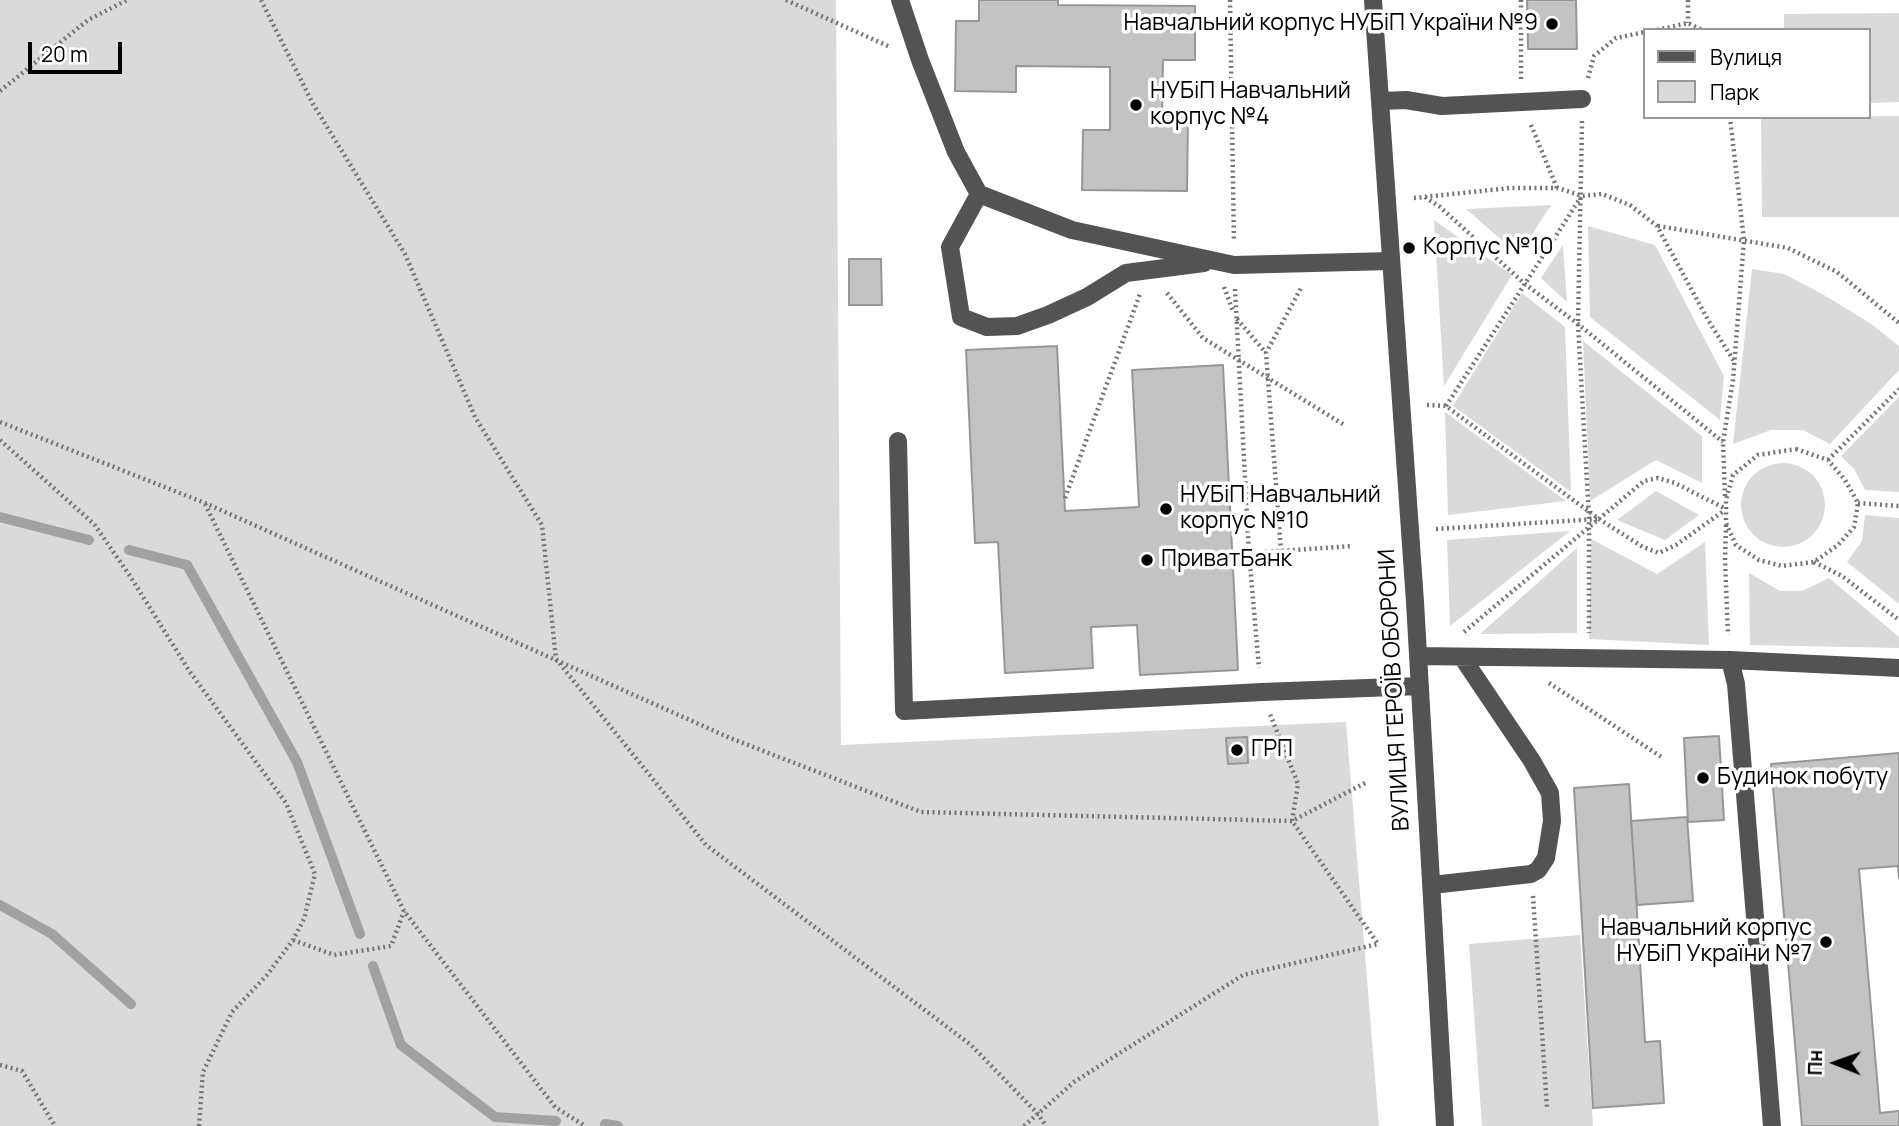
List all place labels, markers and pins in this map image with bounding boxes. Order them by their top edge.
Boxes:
place label: Навчальний корпус НУБіП України №9 [1123,10,1538,38]
marker: Навчальний корпус НУБіП України №9 [1544,16,1560,32]
place label: НУБіП Навчальний корпус №4 [1150,78,1351,132]
marker: НУБіП Навчальний корпус №4 [1128,97,1144,113]
place label: Корпус №10 [1423,234,1553,262]
marker: Корпус №10 [1401,240,1417,256]
place label: НУБіП Навчальний корпус №10 [1180,482,1381,536]
marker: НУБіП Навчальний корпус №10 [1158,501,1174,517]
place label: ПриватБанк [1161,546,1292,574]
marker: ПриватБанк [1139,552,1155,568]
place label: ГРП [1251,736,1293,764]
marker: ГРП [1229,742,1245,758]
place label: Будинок побуту [1717,764,1888,792]
marker: Будинок побуту [1695,770,1711,786]
place label: Навчальний корпус НУБіП України №7 [1600,915,1812,969]
marker: Навчальний корпус НУБіП України №7 [1818,934,1834,950]

